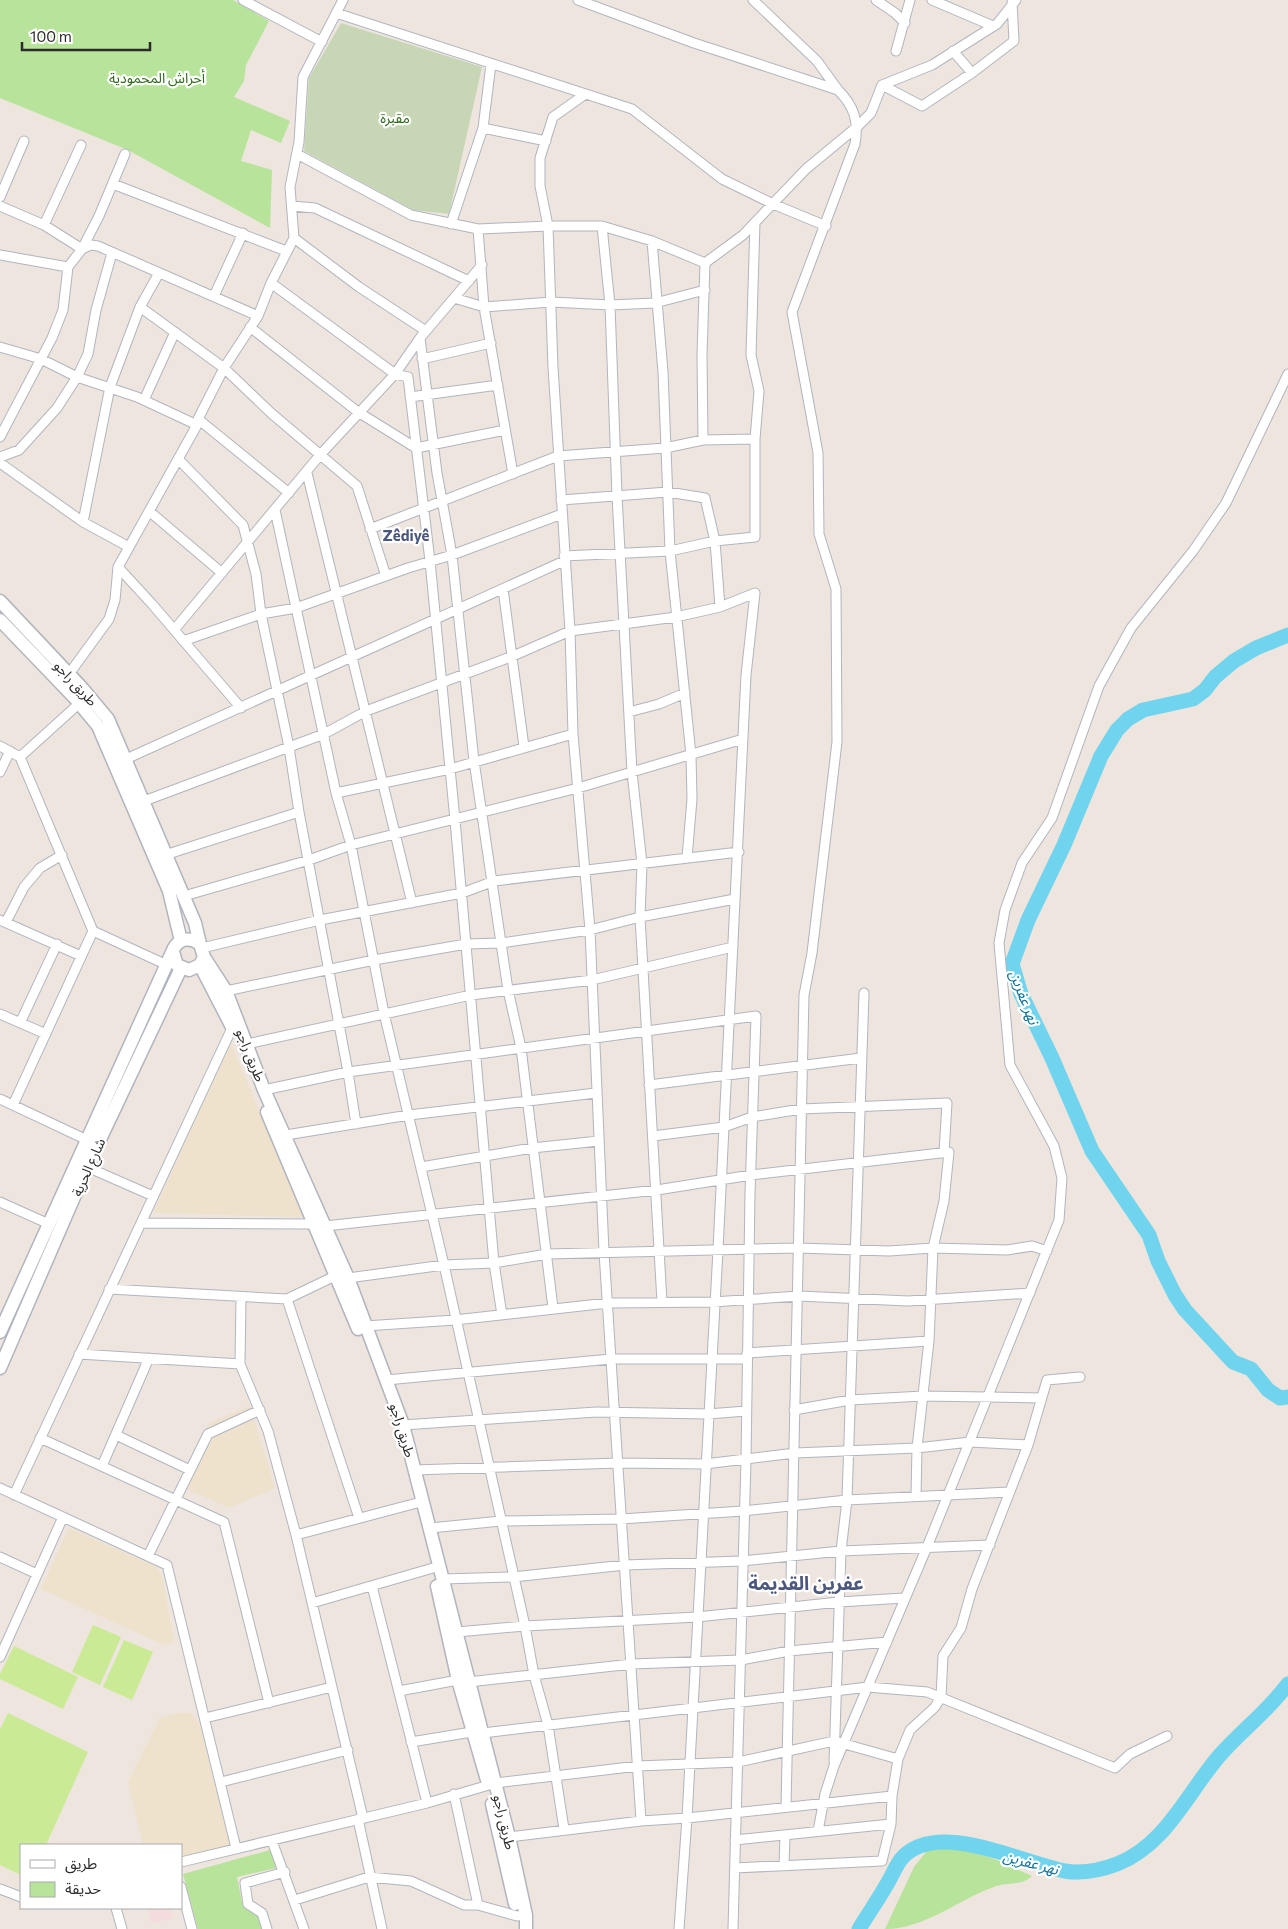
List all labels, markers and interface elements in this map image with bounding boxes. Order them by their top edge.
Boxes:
scale bar [22,20,150,52]
text: 100 m [30,27,72,45]
park label: أحراش المحمودية [109,69,205,87]
park label: مقبرة [380,109,410,127]
district label: Zêdiyê [383,526,430,544]
street label: طريق راجو [49,657,101,711]
water label: نهر عفرين [1006,967,1044,1029]
street label: طريق راجو [231,1026,269,1085]
street label: شارع الحرية [68,1135,111,1200]
street label: طريق راجو [385,1401,419,1460]
district label: عفرين القديمة [748,1571,864,1595]
street label: طريق راجو [488,1793,520,1852]
legend [20,1844,182,1909]
water label: نهر عفرين [1001,1846,1062,1879]
text: طريق [65,1854,97,1874]
text: حديقة [65,1879,101,1897]

